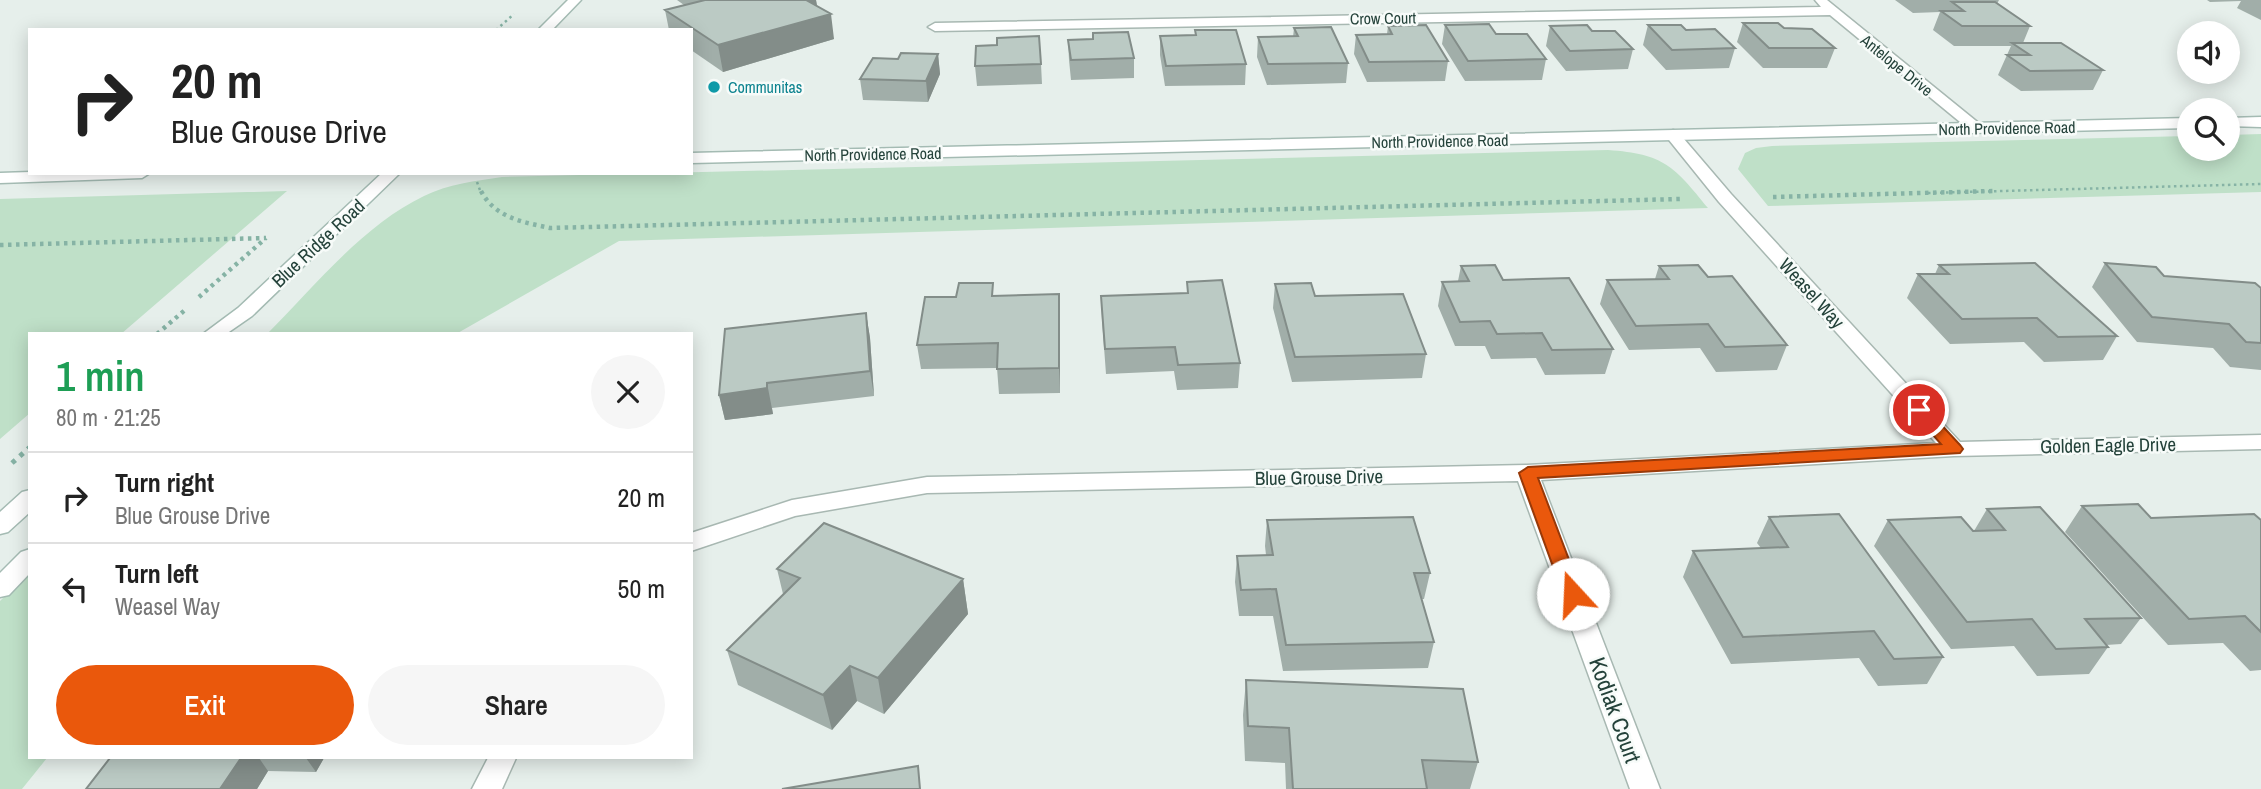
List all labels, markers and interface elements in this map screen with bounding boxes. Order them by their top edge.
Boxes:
street label: Crow Court [1350,6,1417,30]
map controls [2177,21,2240,161]
button: sound [2177,21,2240,84]
street label: Antelope Drive [1856,29,1938,101]
text: 20 m [171,47,263,113]
icon: right [56,56,147,147]
place label: Communitas [728,76,802,98]
marker: Communitas [706,79,722,95]
button: search [2177,98,2240,161]
text: Blue Grouse Drive [171,110,387,153]
street label: North Providence Road [1938,116,2076,140]
street label: North Providence Road [1371,129,1509,153]
street label: North Providence Road [804,142,942,166]
street label: Blue Ridge Road [266,193,370,293]
street label: Weasel Way [1773,252,1851,334]
text: 1 min [56,348,145,404]
button: close [591,355,665,429]
pin [1889,380,1949,440]
icon: arrive [1900,391,1938,429]
text: 80 m · 21:25 [56,402,161,433]
street label: Golden Eagle Drive [2040,431,2176,459]
street label: Blue Grouse Drive [1255,463,1383,491]
text: Turn right [115,465,214,500]
icon: right [56,479,94,517]
text: 20 m [618,480,665,515]
text: Blue Grouse Drive [115,500,270,531]
text: Turn left [115,556,199,591]
position arrow [1536,557,1610,631]
icon: left [56,570,94,608]
text: 50 m [618,571,665,606]
text: Weasel Way [115,591,220,622]
street label: Kodiak Court [1582,653,1649,767]
button: Exit [56,665,354,745]
button: Share [368,665,665,745]

